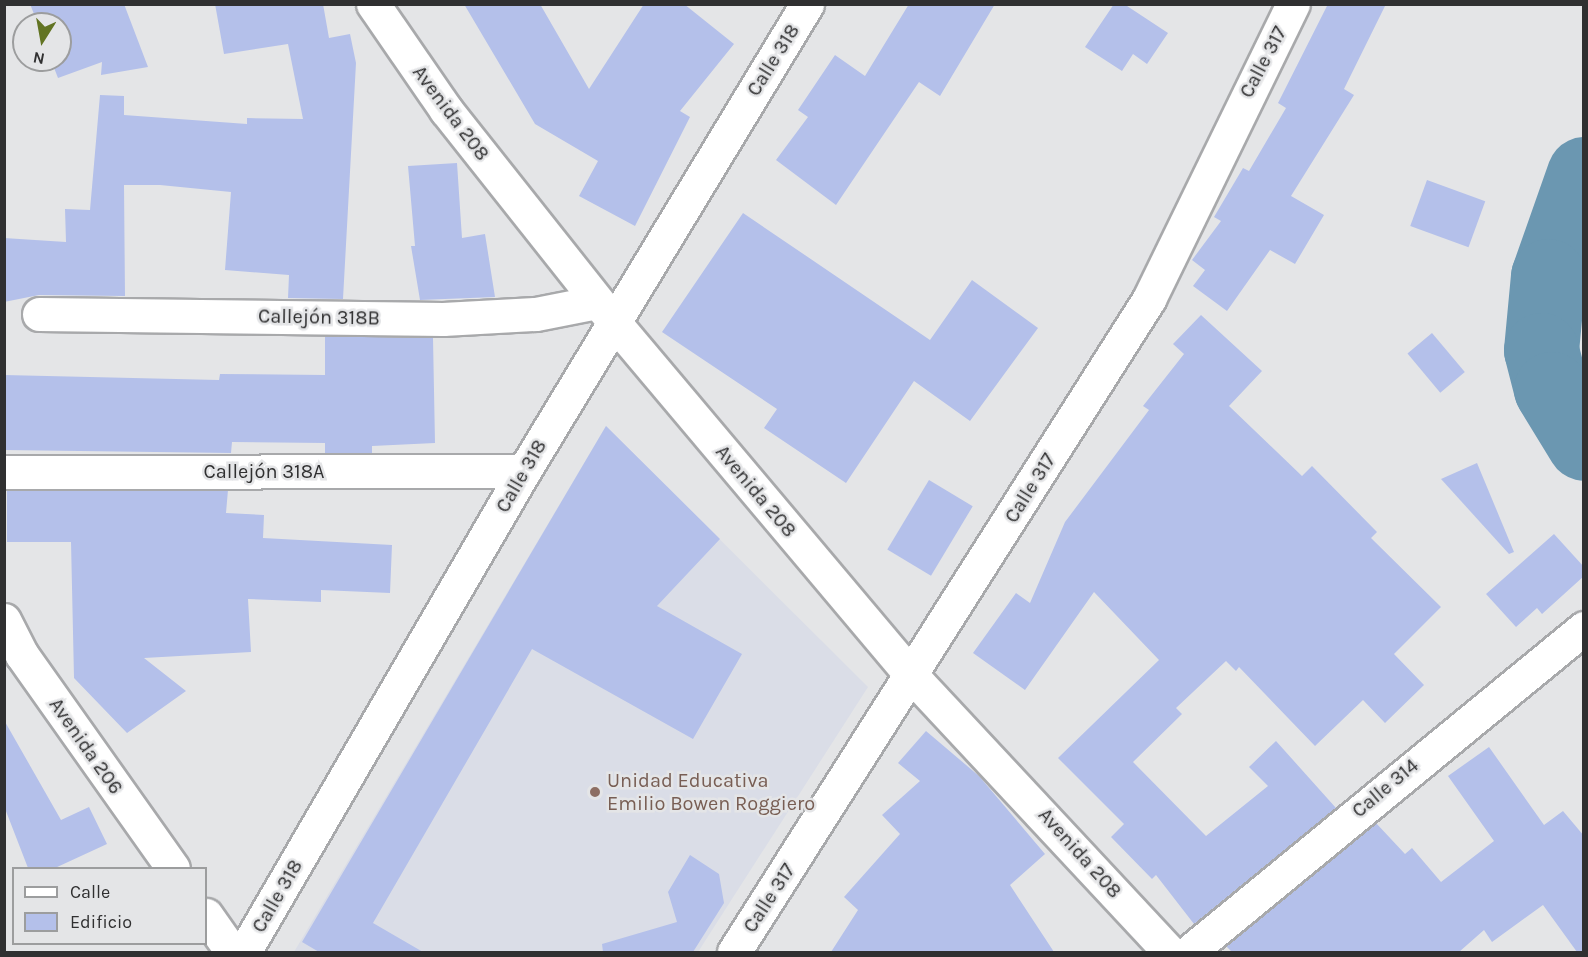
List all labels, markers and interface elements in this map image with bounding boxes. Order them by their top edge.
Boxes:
north arrow [12,12,72,72]
street label: Calle 318 [742,20,804,100]
street label: Calle 317 [1234,22,1292,102]
text: N [31,48,46,69]
street label: Avenida 208 [407,61,495,165]
street label: Callejón 318B [258,304,380,330]
street label: Calle 318 [491,435,551,517]
street label: Avenida 208 [711,440,801,542]
street label: Calle 317 [999,449,1061,527]
street label: Callejón 318A [204,459,324,483]
street label: Avenida 206 [44,693,128,799]
street label: Calle 314 [1347,753,1423,823]
place label: Unidad Educativa Emilio Bowen Roggiero [607,768,815,815]
marker: Unidad Educativa Emilio Bowen Roggiero [588,785,602,799]
street label: Avenida 208 [1033,803,1127,903]
street label: Calle 318 [247,855,307,937]
street label: Calle 317 [738,859,800,937]
legend [12,867,207,945]
text: Calle [70,881,110,903]
text: Edificio [70,911,132,933]

